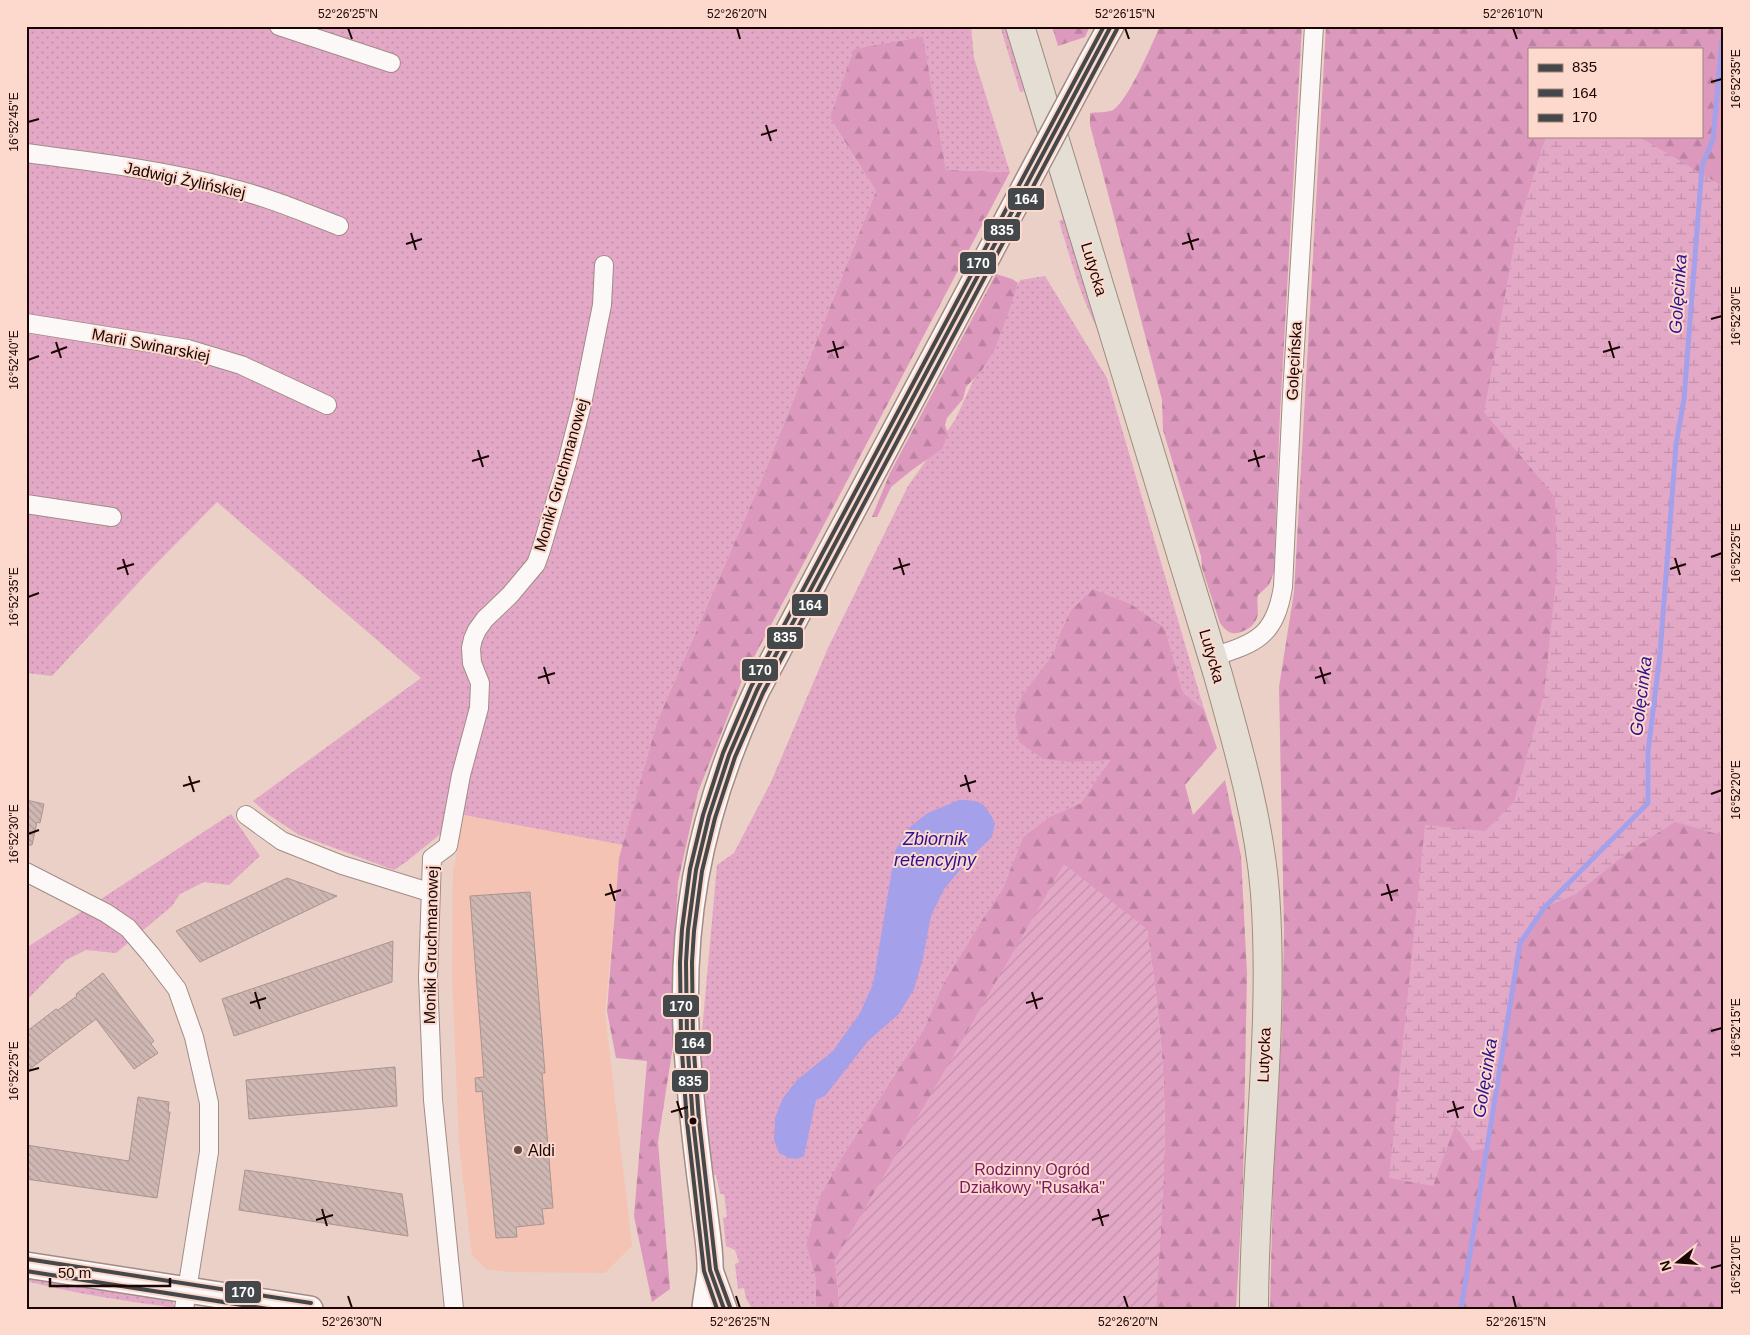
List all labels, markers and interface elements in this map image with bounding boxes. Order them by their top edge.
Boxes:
text: 52°26'25"N [318,7,378,21]
text: 52°26'20"N [707,7,767,21]
text: 52°26'15"N [1095,7,1155,21]
text: 52°26'10"N [1483,7,1543,21]
legend [1528,48,1702,138]
text: 16°52'35"E [1729,49,1743,109]
text: 835 [1572,58,1597,75]
text: 164 [1572,84,1597,101]
text: 16°52'45"E [7,92,21,152]
text: 170 [1572,108,1597,125]
street label: Jadwigi Żylińskiej [123,158,247,201]
line badge: 164 [1007,187,1045,211]
text: 164 [1014,191,1038,207]
line badge: 835 [983,218,1021,242]
text: 835 [990,222,1014,238]
street label: Lutycka [1078,240,1110,298]
line badge: 170 [959,251,997,275]
water label: Golęcinka [1665,253,1691,335]
text: 170 [966,255,990,271]
text: 16°52'30"E [1729,286,1743,346]
street label: Golęcińska [1283,321,1305,401]
street label: Marii Swinarskiej [90,325,212,365]
text: 16°52'40"E [7,330,21,390]
street label: Moniki Gruchmanowej [531,397,591,553]
text: 16°52'25"E [1729,523,1743,583]
text: 16°52'35"E [7,567,21,627]
line badge: 164 [791,593,829,617]
text: 164 [798,597,822,613]
line badge: 835 [766,626,804,650]
street label: Lutycka [1196,627,1228,685]
text: 835 [773,629,797,645]
water label: Golęcinka [1626,655,1656,737]
line badge: 170 [741,658,779,682]
text: 170 [748,662,772,678]
text: 16°52'20"E [1729,760,1743,820]
text: 16°52'30"E [7,804,21,864]
water label: Zbiornik retencyjny [894,829,977,870]
street label: Moniki Gruchmanowej [421,866,441,1024]
line badge: 170 [662,994,700,1018]
text: 170 [669,998,693,1014]
text: 16°52'15"E [1729,998,1743,1058]
street label: Lutycka [1255,1027,1273,1083]
line badge: 164 [674,1031,712,1055]
text: 164 [681,1035,705,1051]
water label: Golęcinka [1469,1037,1501,1119]
text: 16°52'25"E [7,1041,21,1101]
line badge: 835 [671,1069,709,1093]
text: 835 [678,1073,702,1089]
unlabelled marker [688,1116,698,1126]
place label: Aldi [528,1142,555,1159]
marker: Aldi [512,1144,524,1156]
park label: Rodzinny Ogród Działkowy "Rusałka" [959,1161,1105,1196]
text: 16°52'10"E [1729,1235,1743,1295]
north arrow [1652,1238,1702,1288]
scale bar [50,1255,170,1287]
text: N [1656,1259,1675,1273]
text: 50 m [58,1264,91,1281]
line badge: 170 [224,1280,262,1304]
text: 170 [231,1284,255,1300]
text: 52°26'30"N [322,1315,382,1329]
text: 52°26'25"N [710,1315,770,1329]
text: 52°26'20"N [1098,1315,1158,1329]
text: 52°26'15"N [1486,1315,1546,1329]

